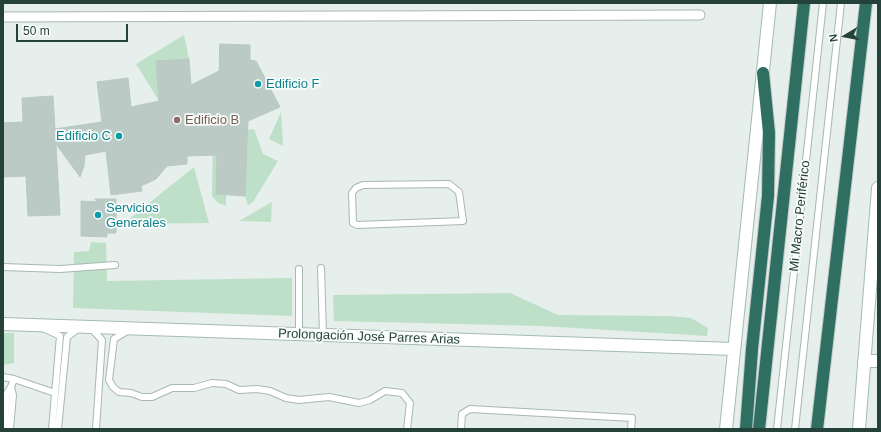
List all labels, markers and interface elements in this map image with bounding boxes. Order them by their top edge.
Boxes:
scale bar [18,16,130,42]
north arrow [825,16,865,56]
text: 50 m [23,24,50,38]
text: N [827,33,840,43]
place label: Edificio F [266,76,319,92]
marker: Edificio F [253,79,263,89]
place label: Edificio B [185,112,239,128]
marker: Edificio B [172,115,182,125]
place label: Edificio C [56,128,111,144]
marker: Edificio C [114,131,124,141]
street label: Mi Macro Periférico [786,160,814,272]
place label: Servicios Generales [106,200,166,231]
marker: Servicios Generales [93,210,103,220]
street label: Prolongación José Parres Arias [278,326,460,348]

